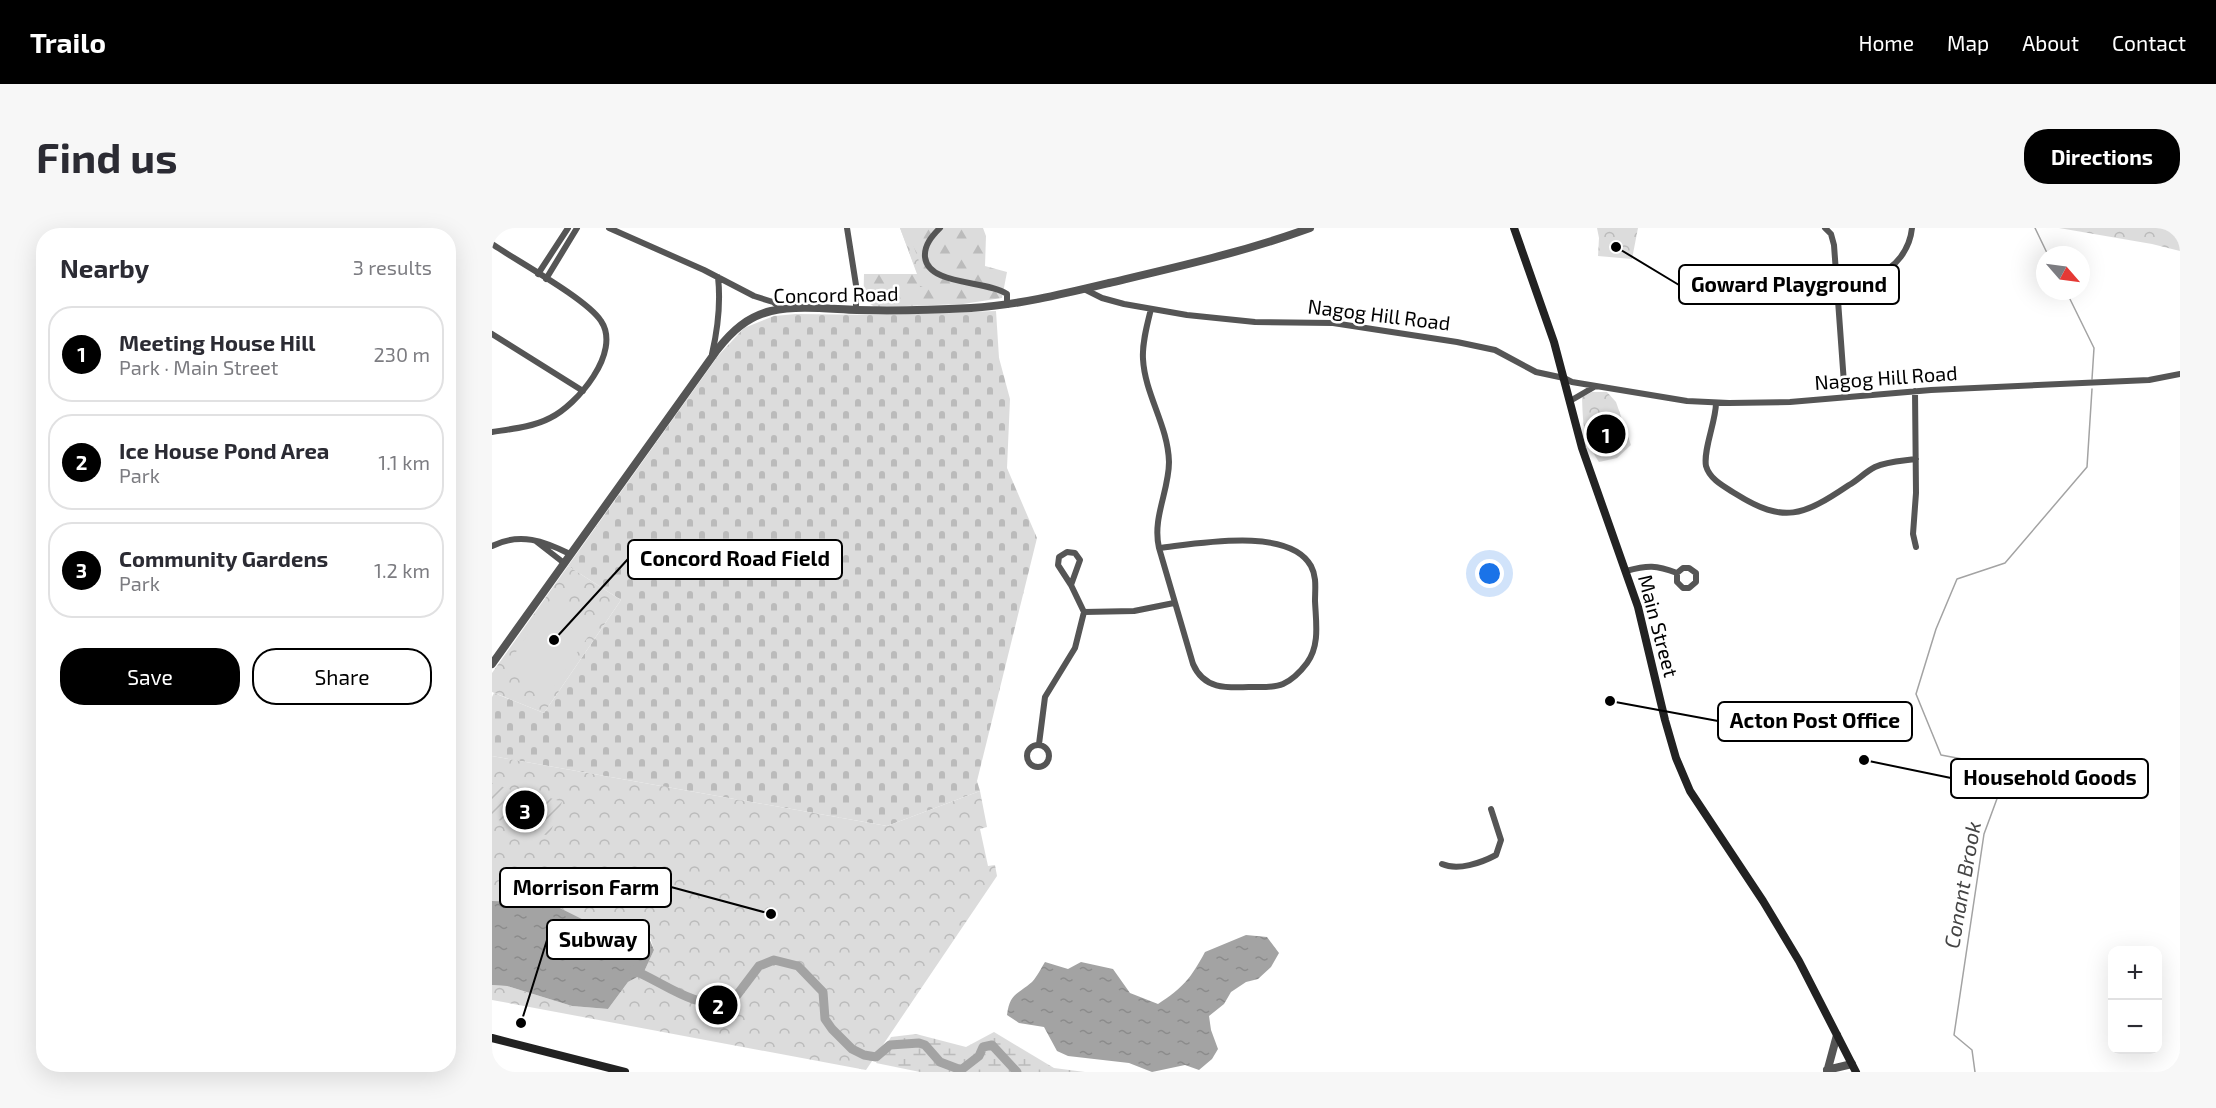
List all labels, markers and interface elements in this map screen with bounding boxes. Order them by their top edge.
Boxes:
text: Trailo [30,25,106,59]
text: Home [1858,30,1914,55]
text: Map [1947,30,1989,55]
text: About [2022,30,2079,55]
text: Contact [2112,30,2186,55]
button: Directions [2024,129,2180,184]
text: Find us [36,131,178,181]
north arrow [2036,246,2090,300]
text: Nearby [60,252,149,283]
text: 3 results [353,255,432,279]
callout: Goward Playground [1679,265,1899,304]
text: Goward Playground [1691,271,1887,297]
street label: Concord Road [773,281,899,307]
street label: Nagog Hill Road [1307,293,1452,335]
text: Meeting House Hill [119,329,316,355]
text: 1 [77,342,86,366]
text: 230 m [374,342,430,366]
text: Park · Main Street [119,355,278,379]
street label: Nagog Hill Road [1814,360,1958,394]
pin: 1 [1586,412,1626,456]
text: Ice House Pond Area [119,437,329,463]
text: 2 [76,450,87,474]
text: 1.1 km [378,450,430,474]
text: Park [119,463,160,487]
callout: Concord Road Field [628,540,842,579]
text: Community Gardens [119,545,328,571]
text: Concord Road Field [640,545,830,570]
text: 3 [76,558,87,582]
text: 1.2 km [374,558,430,582]
your location [1475,559,1504,588]
text: Park [119,571,160,595]
street label: Main Street [1634,572,1684,680]
button: Save [60,648,240,705]
button: Share [252,648,432,705]
callout: Acton Post Office [1718,702,1912,741]
text: Acton Post Office [1730,707,1900,732]
callout: Household Goods [1951,759,2148,798]
text: Household Goods [1963,764,2137,789]
pin: 3 [506,788,544,832]
water label: Conant Brook [1938,819,1985,950]
callout: Morrison Farm [500,868,671,907]
text: Morrison Farm [513,874,659,899]
callout: Subway [547,920,649,959]
text: Subway [559,926,637,952]
map controls [2108,946,2162,1054]
button: + [2108,946,2162,1000]
pin: 2 [698,982,738,1028]
button: − [2108,1000,2162,1054]

